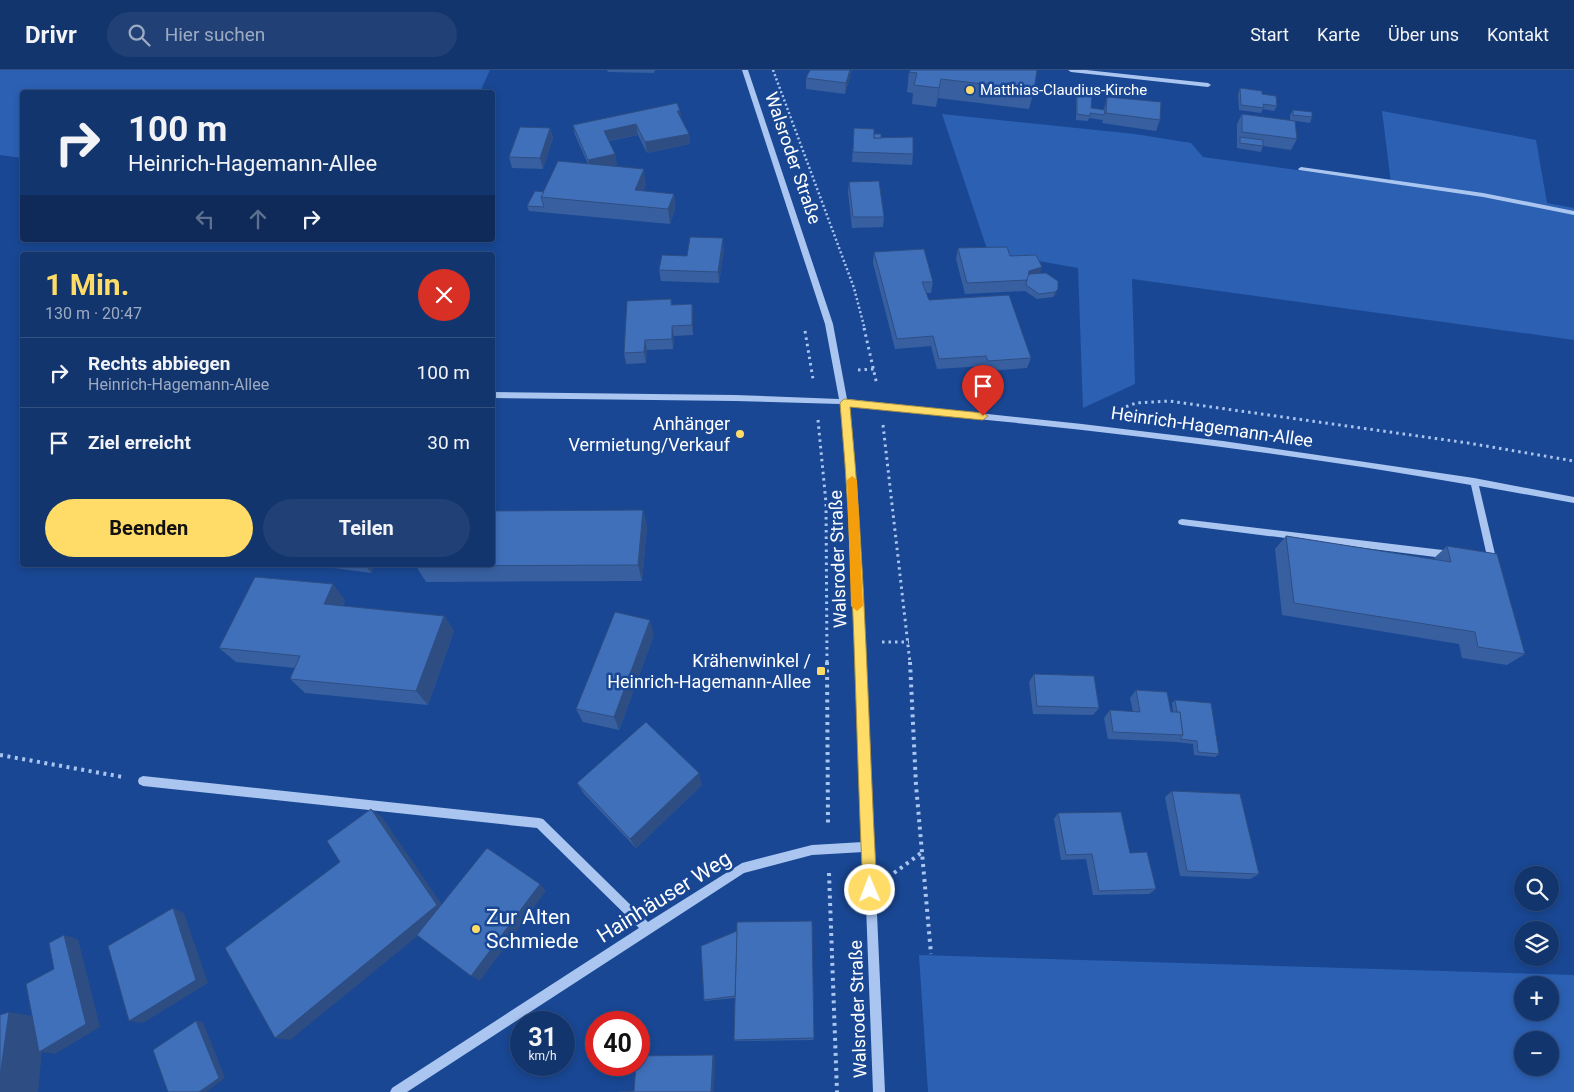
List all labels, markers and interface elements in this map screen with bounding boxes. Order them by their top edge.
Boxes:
search box [107,12,457,57]
text: Drivr [25,21,77,49]
icon: search [125,21,153,49]
text: Hier suchen [165,23,265,46]
text: Start [1250,24,1289,45]
text: Karte [1317,24,1360,45]
text: Über uns [1388,24,1459,45]
text: Kontakt [1487,24,1549,45]
place label: Matthias-Claudius-Kirche [980,81,1147,99]
marker: Matthias-Claudius-Kirche [964,84,976,96]
street label: Walsroder Straße [761,89,826,226]
text: 100 m [128,109,227,150]
icon: right [45,110,110,175]
text: Heinrich-Hagemann-Allee [128,151,377,176]
icon: left [191,205,219,233]
icon: ahead [244,205,272,233]
icon: right [297,205,325,233]
text: 1 Min. [45,267,129,302]
button: close [418,269,470,321]
text: 130 m · 20:47 [45,304,142,323]
text: Rechts abbiegen [88,352,230,375]
icon: right [45,359,73,387]
text: 100 m [417,361,470,384]
pin [962,365,1004,416]
icon: arrive [969,372,997,400]
text: Heinrich-Hagemann-Allee [88,375,269,394]
street label: Heinrich-Hagemann-Allee [1110,402,1314,451]
place label: Anhänger Vermietung/Verkauf [568,413,731,455]
marker: Anhänger Vermietung/Verkauf [734,428,746,440]
icon: arrive [45,429,73,457]
text: Ziel erreicht [88,431,191,454]
text: 30 m [427,431,470,454]
street label: Walsroder Straße [825,490,850,628]
button: Beenden [45,499,253,557]
button: Teilen [263,499,470,557]
place label: Krähenwinkel / Heinrich-Hagemann-Allee [607,650,811,692]
marker: Krähenwinkel / Heinrich-Hagemann-Allee [815,665,827,677]
street label: Hainhäuser Weg [593,846,735,948]
position arrow [843,863,895,915]
map controls [1514,866,1559,1076]
button: search [1514,866,1559,911]
place label: Zur Alten Schmiede [486,905,579,953]
button: layers [1514,921,1559,966]
marker: Zur Alten Schmiede [470,923,482,935]
street label: Walsroder Straße [845,940,870,1078]
button: + [1514,976,1559,1021]
speed limit sign: 40 [585,1011,650,1076]
text: 31 [528,1023,557,1052]
button: − [1514,1031,1559,1076]
text: km/h [528,1049,557,1063]

